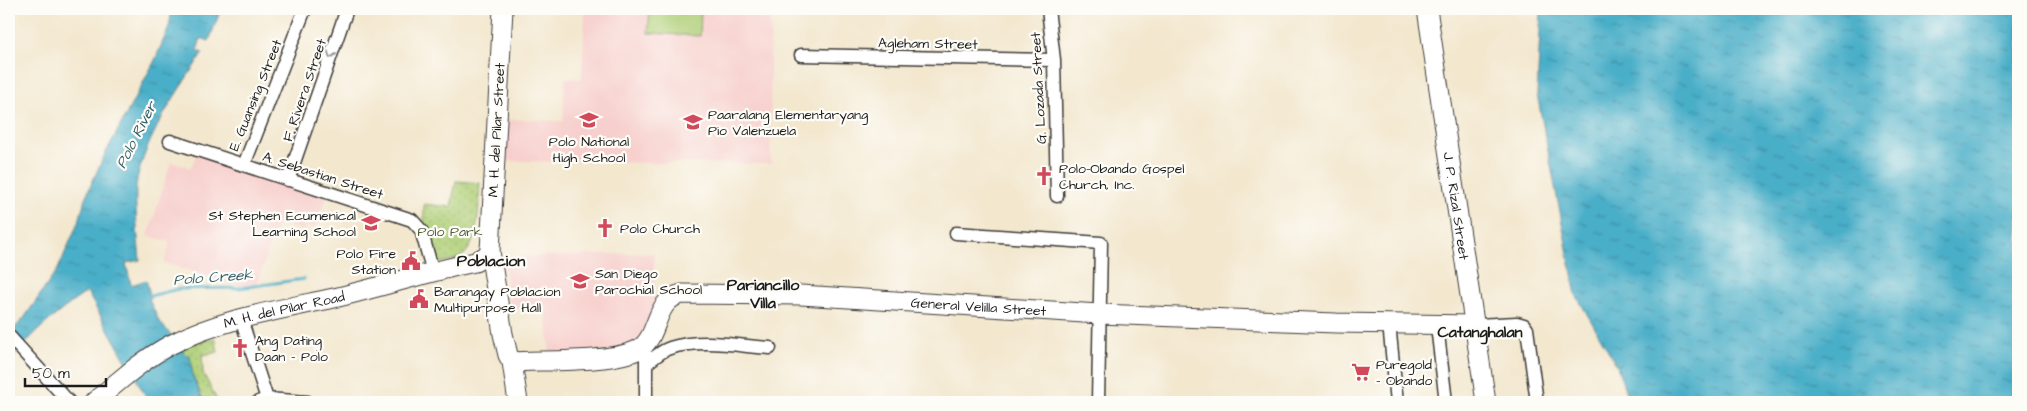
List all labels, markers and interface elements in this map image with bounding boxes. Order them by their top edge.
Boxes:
street label: G. Lozada Street [1026,31,1052,144]
street label: Agleham Street [878,33,978,55]
street label: E. Guansing Street [224,36,288,154]
street label: F. Rivera Street [278,36,332,145]
one-way arrow [327,50,337,59]
street label: M. H. del Pilar Street [483,62,511,198]
water label: Polo River [111,97,163,172]
place label: Paaralang Elementaryang Pio Valenzuela [708,105,868,141]
school or university icon: Polo National High School [578,109,600,131]
school or university icon: Paaralang Elementaryang Pio Valenzuela [682,111,704,133]
place label: Polo National High School [549,132,629,168]
street label: A. Sebastian Street [260,147,386,205]
street label: J. P. Rizal Street [1438,151,1474,262]
place label: Polo-Obando Gospel Church, Inc. [1059,159,1184,195]
church icon: Polo-Obando Gospel Church, Inc. [1033,165,1055,187]
place label: St Stephen Ecumenical Learning School [209,206,356,242]
school or university icon: St Stephen Ecumenical Learning School [360,212,382,234]
church icon: Polo Church [594,217,616,239]
place label: Polo Church [620,219,700,239]
park label: Polo Park [418,222,483,242]
place label: Polo Fire Station [336,244,396,280]
public building icon: Polo Fire Station [400,250,422,272]
district label: Poblacion [457,250,525,272]
water label: Polo Creek [173,264,254,291]
place label: San Diego Parochial School [595,264,702,300]
school or university icon: San Diego Parochial School [569,270,591,292]
district label: Pariancillo Villa [727,274,800,314]
place label: Barangay Poblacion Multipurpose Hall [434,282,560,318]
street label: M. H. del Pilar Road [221,287,347,334]
public building icon: Barangay Poblacion Multipurpose Hall [408,288,430,310]
street label: General Velilla Street [910,293,1047,322]
district label: Catanghalan [1437,321,1523,345]
place label: Ang Dating Daan - Polo [255,331,328,367]
church icon: Ang Dating Daan - Polo [229,337,251,359]
place label: Puregold - Obando [1376,355,1432,391]
scale bar [25,356,106,388]
supermarket icon: Puregold - Obando [1350,361,1372,383]
text: 50 m [32,363,70,384]

